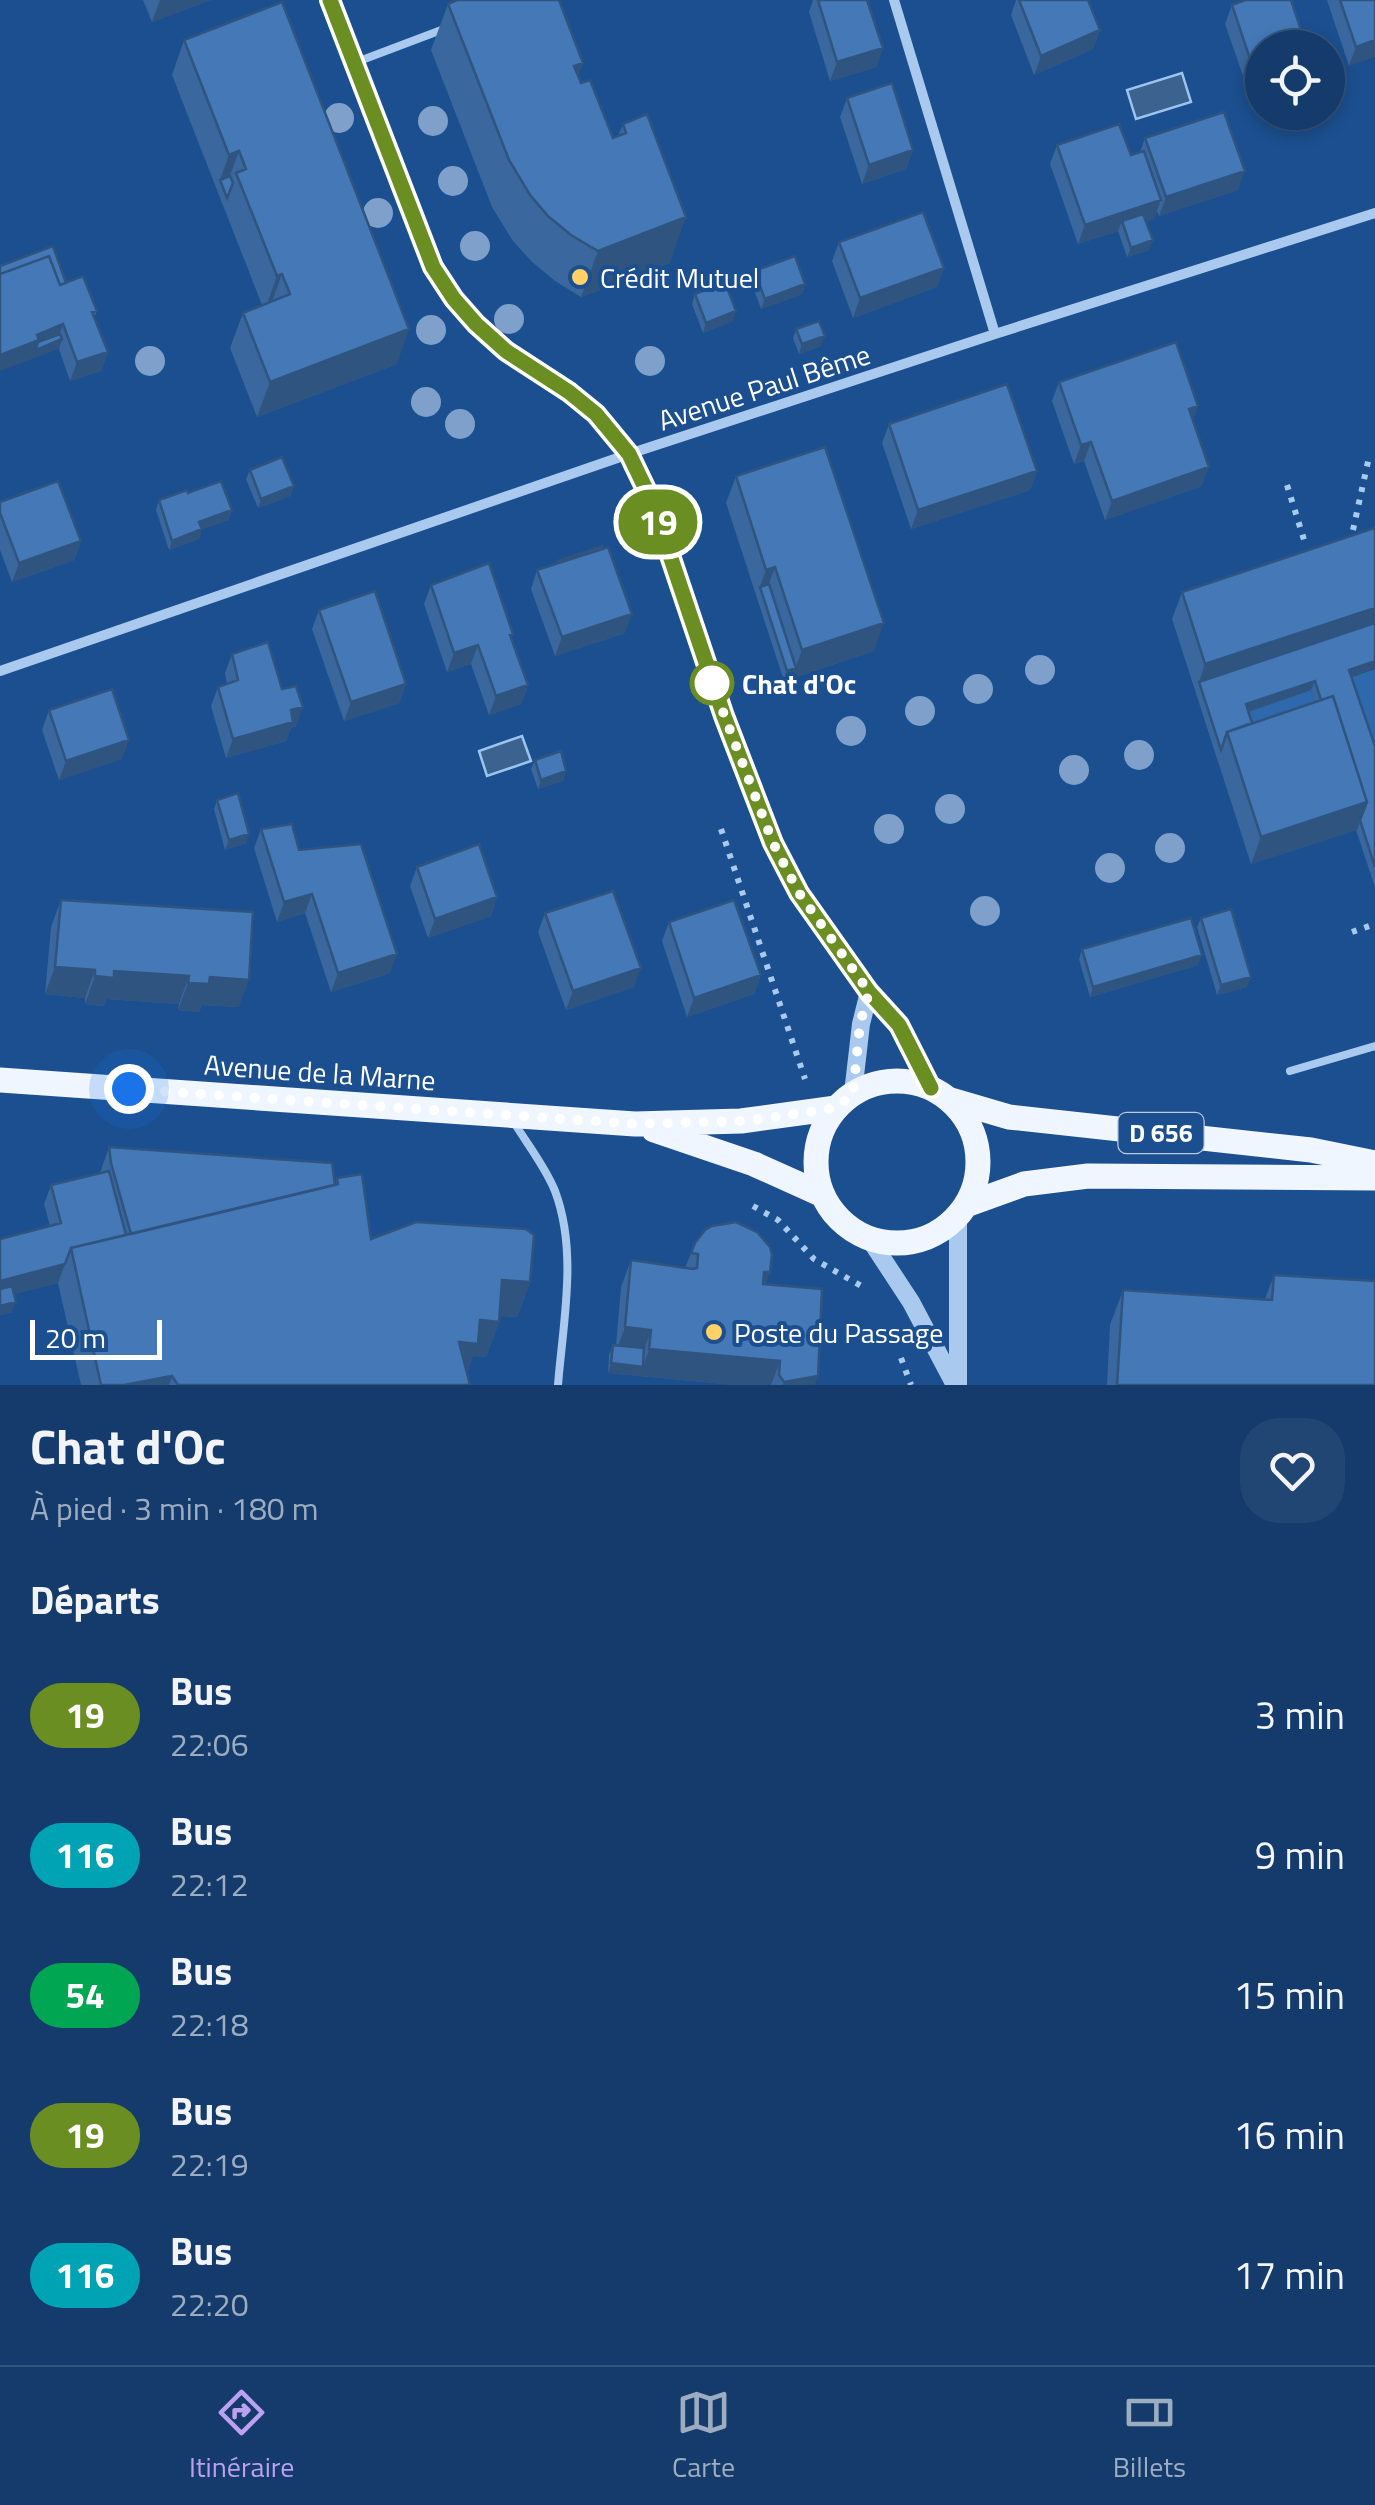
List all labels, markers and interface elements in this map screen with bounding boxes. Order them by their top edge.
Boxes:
map controls [1245,30,1345,130]
button: locate [1245,30,1345,130]
place label: Crédit Mutuel [600,256,759,299]
marker: Crédit Mutuel [569,266,591,288]
street label: Avenue Paul Bême [652,332,876,442]
line badge: 19 [613,490,703,554]
text: 19 [638,495,678,549]
marker: Chat d'Oc [691,662,733,704]
place label: Chat d'Oc [742,662,856,705]
street label: Avenue de la Marne [203,1042,437,1102]
your location [104,1064,154,1114]
road number: D 656 [1118,1113,1204,1153]
place label: Poste du Passage [734,1311,943,1354]
scale bar [30,1315,162,1360]
text: 20 m [45,1316,106,1359]
marker: Poste du Passage [703,1321,725,1343]
text: Chat d'Oc [30,1410,226,1483]
button: heart [1240,1418,1345,1523]
text: À pied · 3 min · 180 m [30,1484,319,1532]
text: Départs [30,1571,160,1629]
text: Bus [170,1662,232,1720]
text: 3 min [1255,1686,1345,1744]
text: 19 [65,1688,105,1742]
text: 22:06 [170,1720,249,1768]
text: Bus [170,1802,232,1860]
text: 9 min [1255,1826,1345,1884]
text: 116 [56,1828,114,1882]
text: 22:12 [170,1860,249,1908]
text: Bus [170,1942,232,2000]
text: 15 min [1234,1966,1345,2024]
text: 54 [65,1968,105,2022]
text: 22:18 [170,2000,249,2048]
text: Bus [170,2082,232,2140]
text: 16 min [1234,2106,1345,2164]
text: 19 [65,2108,105,2162]
text: 22:19 [170,2140,249,2188]
text: Bus [170,2222,232,2280]
text: 17 min [1234,2246,1345,2304]
text: 116 [56,2248,114,2302]
text: 22:20 [170,2280,249,2328]
tab: Itinéraire [189,2385,294,2488]
tab: Carte [672,2385,735,2488]
tab: Billets [1113,2385,1186,2488]

